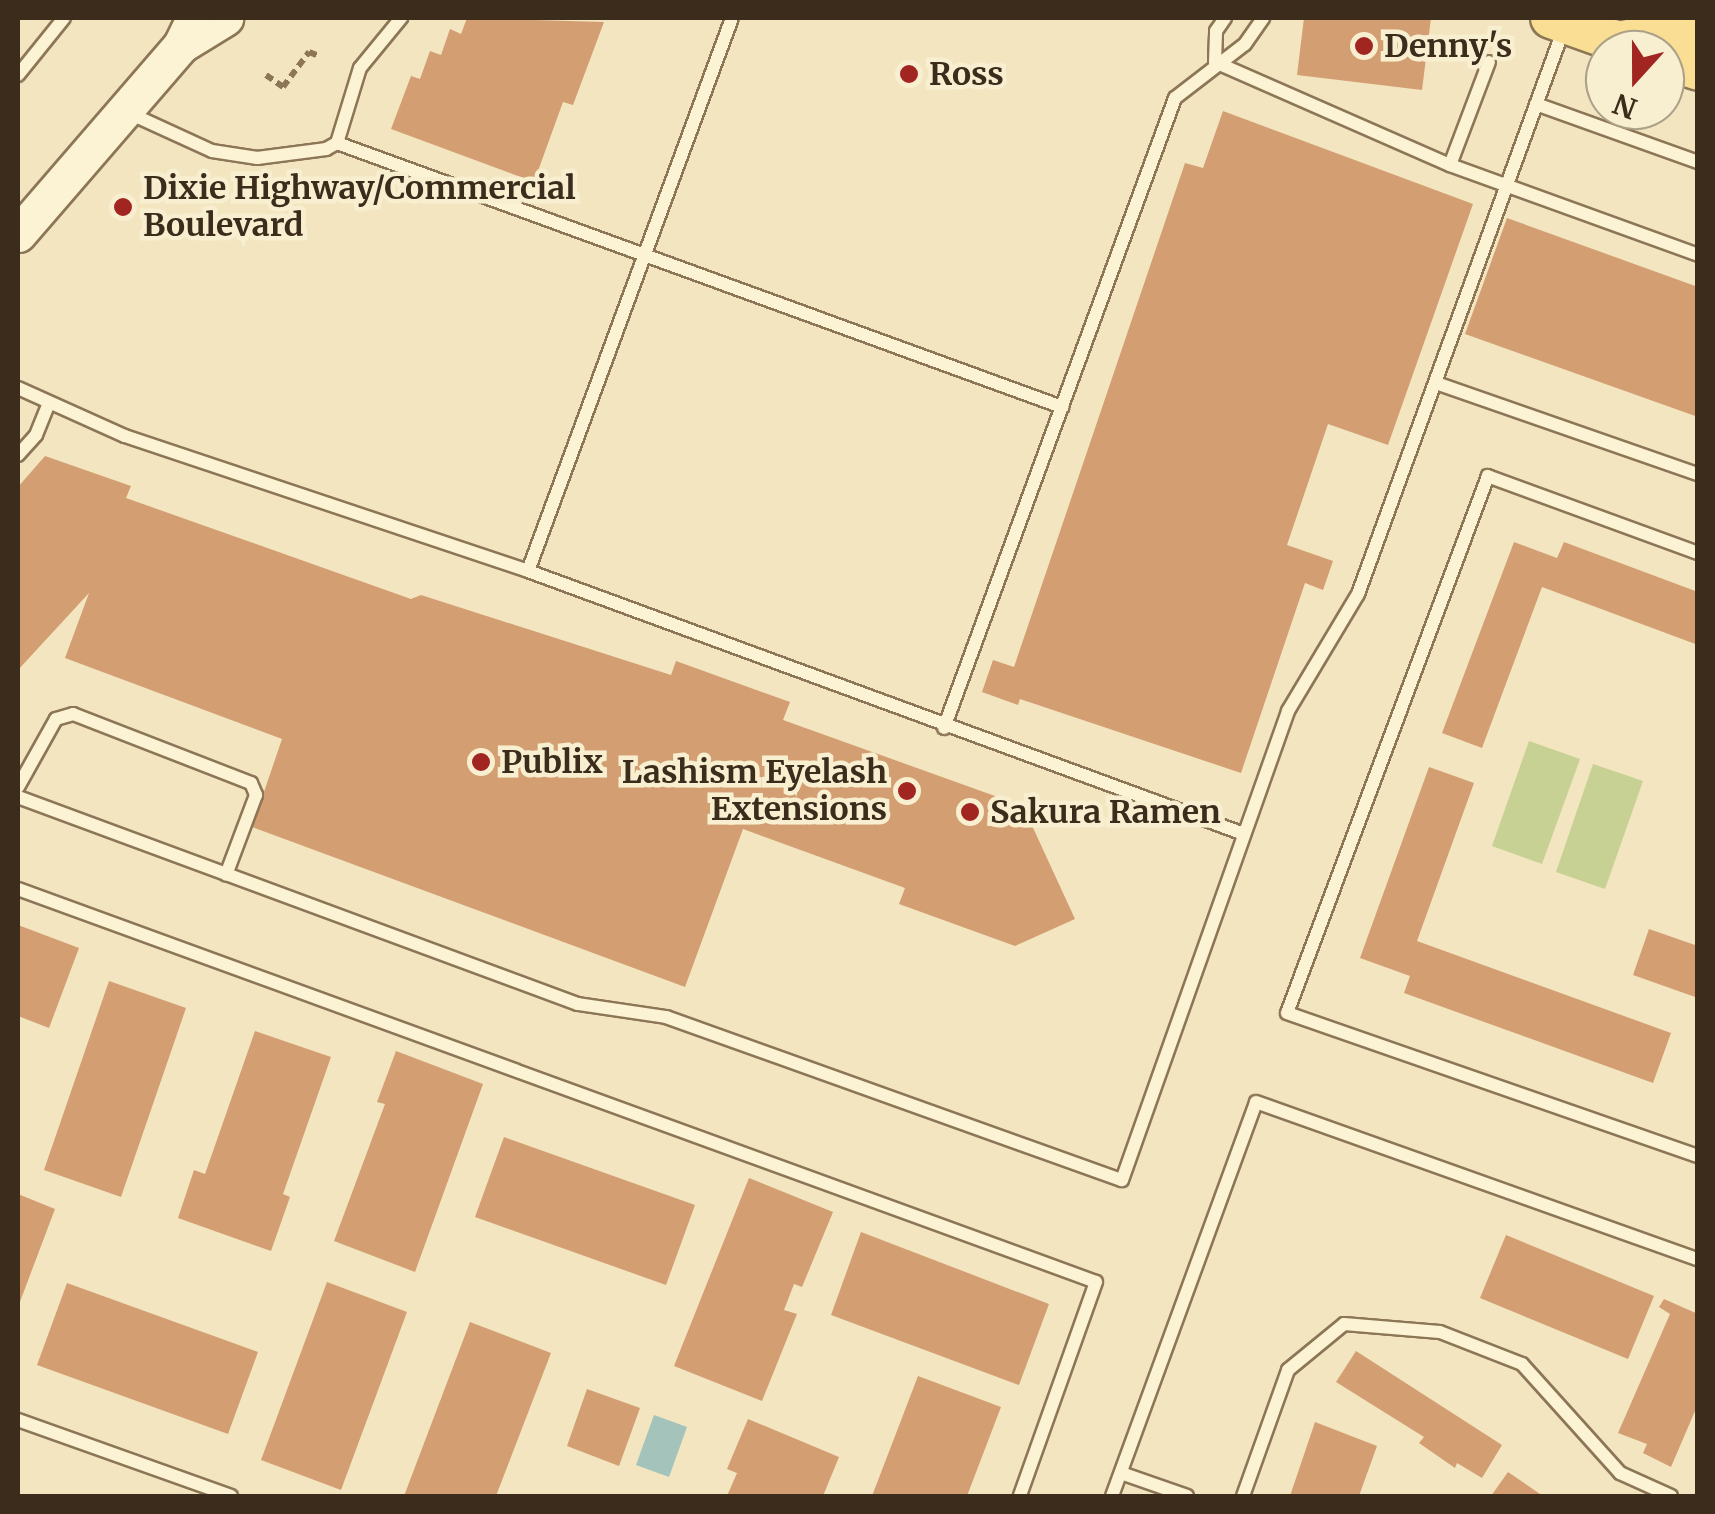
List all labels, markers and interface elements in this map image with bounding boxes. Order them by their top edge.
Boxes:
place label: Denny's [1384,27,1512,65]
north arrow [1585,30,1685,130]
marker: Denny's [1353,35,1375,57]
place label: Ross [929,55,1004,93]
marker: Ross [898,63,920,85]
text: N [1608,85,1642,127]
place label: Dixie Highway/Commercial Boulevard [143,170,576,245]
marker: Dixie Highway/Commercial Boulevard [112,196,134,218]
place label: Publix [501,743,603,781]
marker: Publix [470,751,492,773]
place label: Lashism Eyelash Extensions [622,754,887,829]
marker: Lashism Eyelash Extensions [896,780,918,802]
place label: Sakura Ramen [990,793,1221,831]
marker: Sakura Ramen [959,801,981,823]

